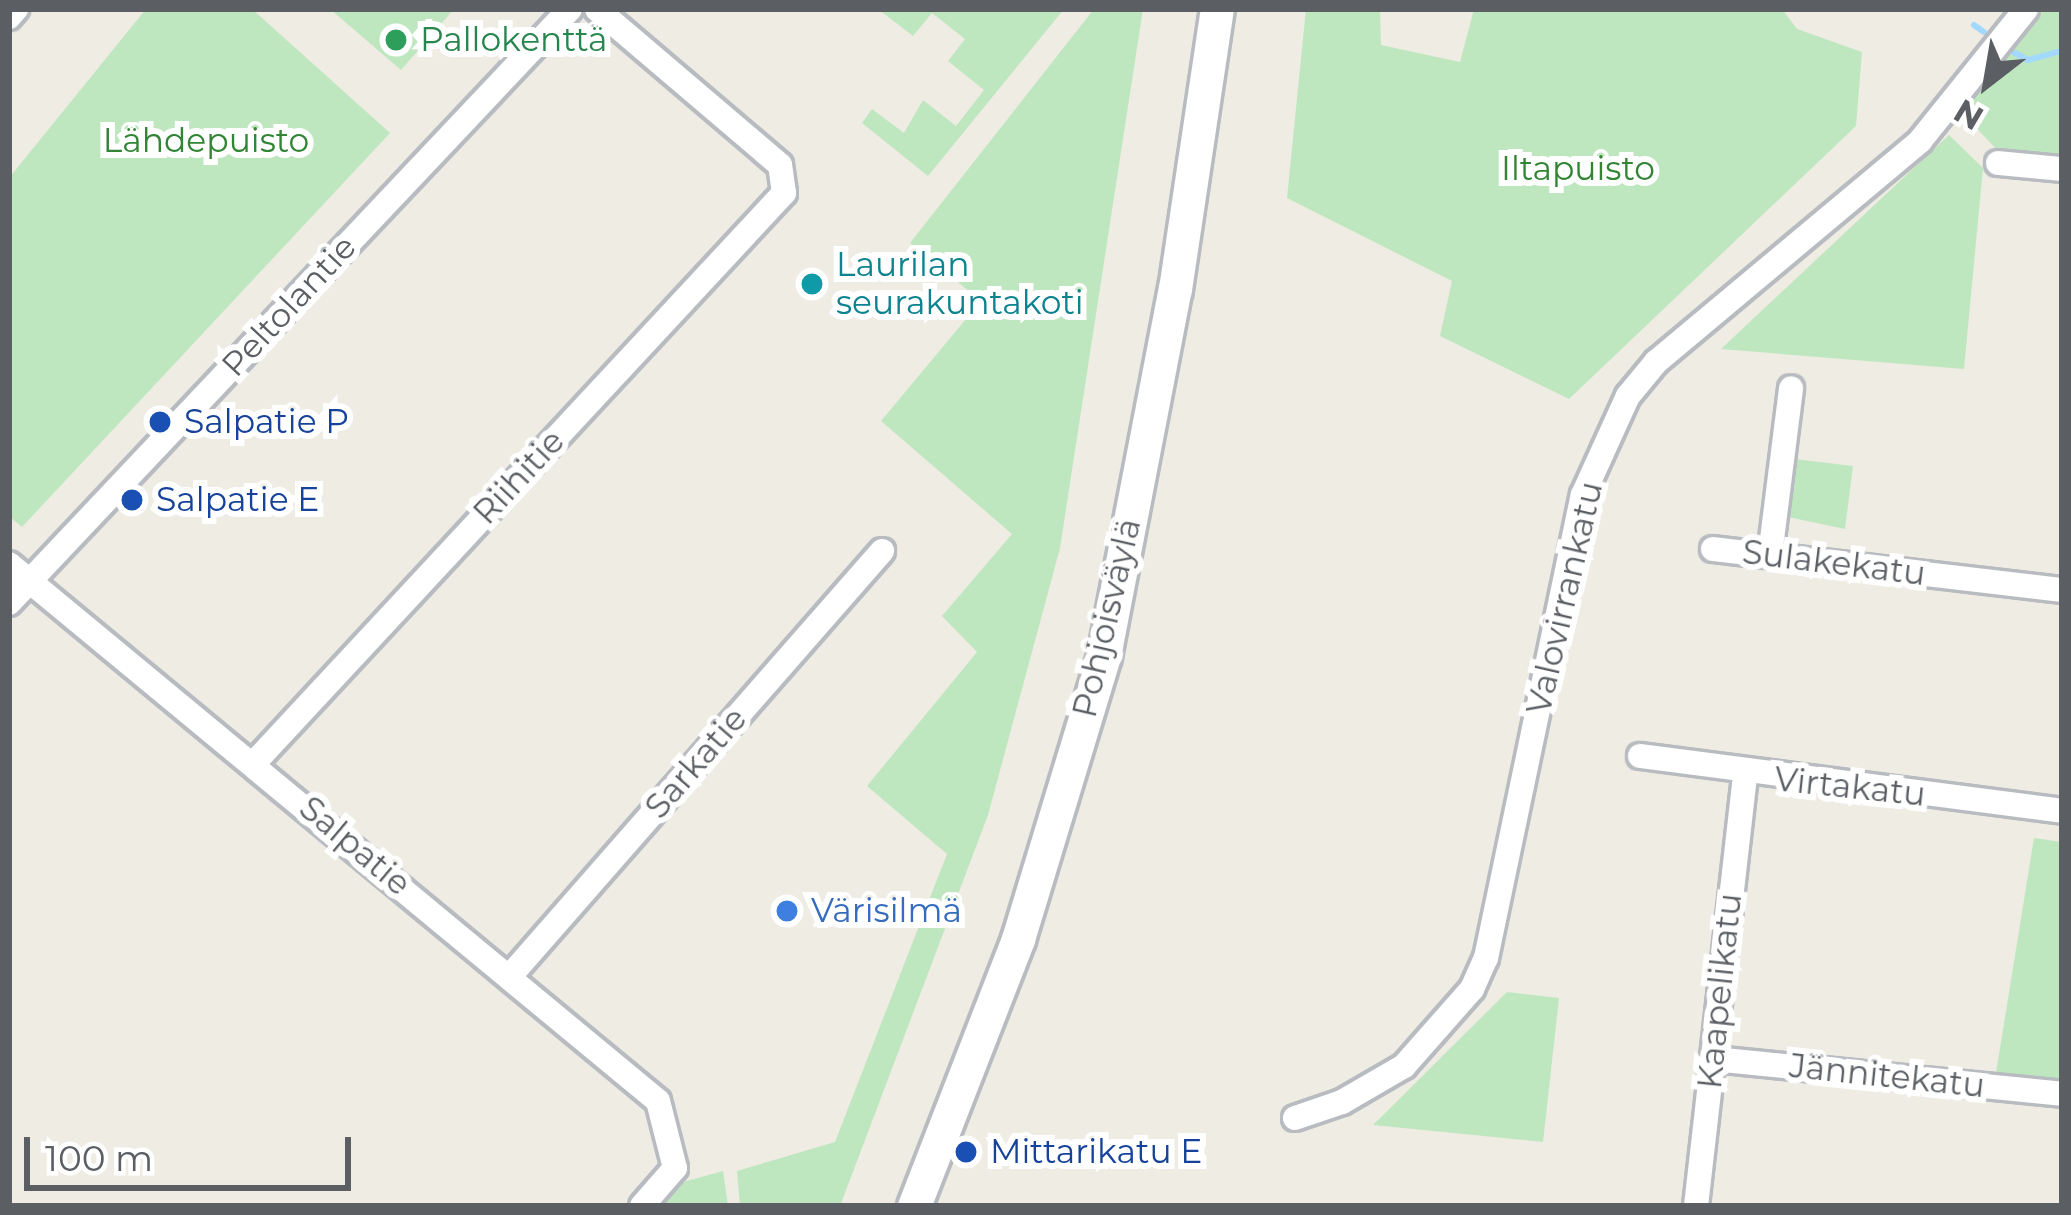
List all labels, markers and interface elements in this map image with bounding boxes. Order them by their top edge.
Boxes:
place label: Pallokenttä [420,20,608,60]
north arrow [1927,24,2047,144]
marker: Pallokenttä [383,27,409,53]
text: N [1947,91,1990,139]
park label: Lähdepuisto [103,121,309,161]
park label: Iltapuisto [1501,149,1655,189]
street label: Peltolantie [214,227,364,385]
place label: Laurilan seurakuntakoti [836,245,1084,323]
marker: Laurilan seurakuntakoti [799,271,825,297]
place label: Salpatie P [184,402,349,442]
marker: Salpatie P [147,409,173,435]
street label: Riihitie [465,422,573,532]
street label: Valovirrankatu [1519,478,1611,718]
place label: Salpatie E [156,480,319,520]
marker: Salpatie E [119,487,145,513]
street label: Pohjoisväylä [1065,515,1149,721]
street label: Sulakekatu [1740,532,1928,594]
street label: Sarkatie [637,700,755,826]
street label: Virtakatu [1772,759,1928,815]
street label: Salpatie [291,788,419,904]
place label: Värisilmä [811,891,962,931]
street label: Kaapelikatu [1690,891,1750,1091]
marker: Värisilmä [774,898,800,924]
street label: Jännitekatu [1787,1046,1987,1106]
scale bar [30,1113,357,1187]
place label: Mittarikatu E [990,1132,1202,1172]
text: 100 m [45,1136,153,1180]
marker: Mittarikatu E [953,1139,979,1165]

